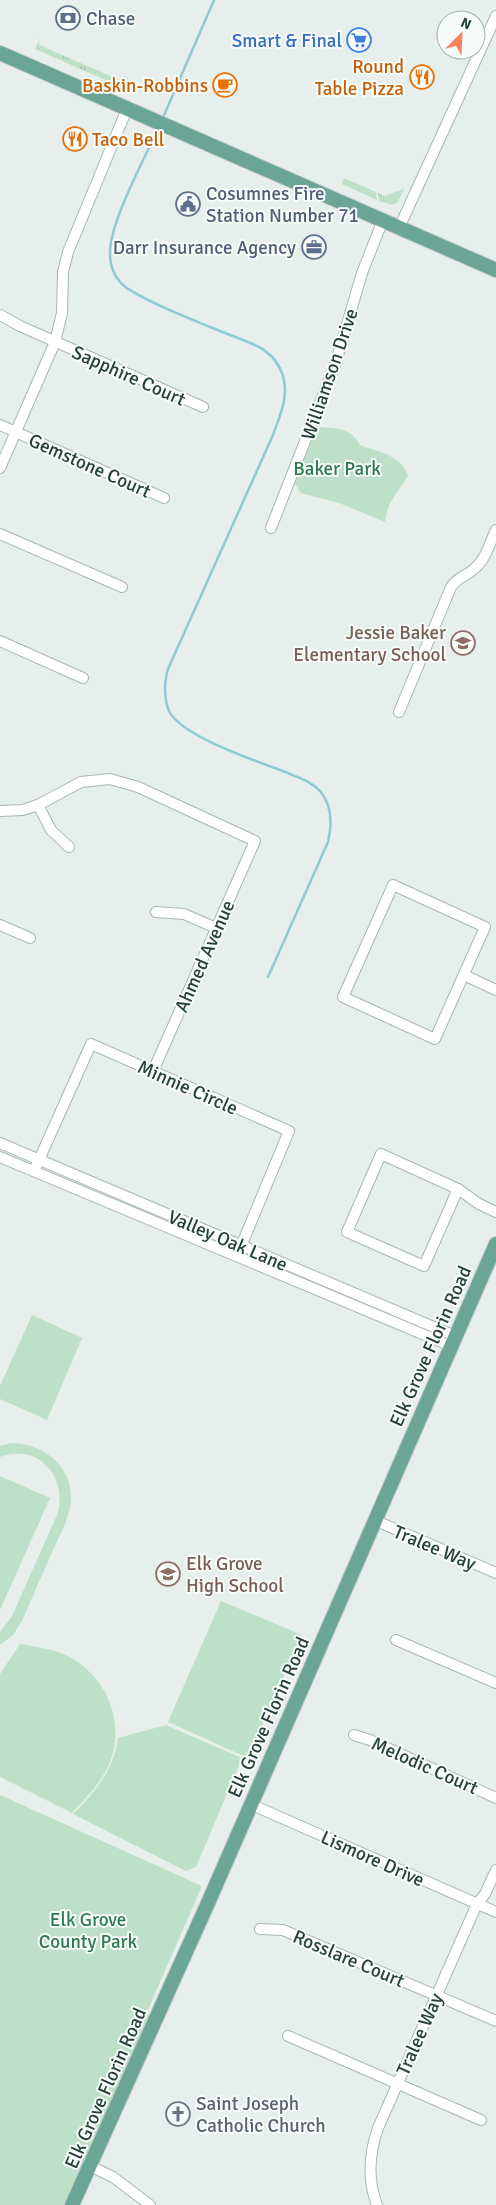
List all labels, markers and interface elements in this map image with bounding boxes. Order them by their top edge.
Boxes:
bank icon: Chase [55,5,81,31]
place label: Chase [86,7,135,31]
north arrow [436,10,486,60]
text: N [458,14,474,33]
supermarket icon: Smart & Final [346,27,372,53]
place label: Smart & Final [232,29,342,53]
place label: Round Table Pizza [315,55,404,101]
restaurant icon: Round Table Pizza [409,64,435,90]
cafe icon: Baskin-Robbins [212,72,238,98]
place label: Baskin-Robbins [82,74,208,98]
restaurant icon: Taco Bell [62,126,88,152]
place label: Taco Bell [92,128,164,152]
place label: Cosumnes Fire Station Number 71 [206,182,359,228]
public building icon: Cosumnes Fire Station Number 71 [175,191,201,217]
office icon: Darr Insurance Agency [301,234,327,260]
place label: Darr Insurance Agency [113,236,296,260]
street label: Williamson Drive [296,305,364,443]
street label: Sapphire Court [68,340,189,412]
street label: Gemstone Court [25,428,155,504]
park label: Baker Park [293,457,381,481]
place label: Jessie Baker Elementary School [293,621,446,667]
school or university icon: Jessie Baker Elementary School [450,630,476,656]
street label: Ahmed Avenue [169,897,240,1016]
street label: Minnie Circle [134,1055,241,1121]
street label: Valley Oak Lane [164,1205,291,1277]
street label: Elk Grove Florin Road [385,1262,477,1431]
street label: Tralee Way [390,1520,480,1576]
place label: Elk Grove High School [186,1552,284,1598]
school or university icon: Elk Grove High School [155,1561,181,1587]
street label: Elk Grove Florin Road [223,1633,315,1802]
street label: Melodic Court [368,1732,482,1800]
street label: Lismore Drive [317,1825,428,1892]
park label: Elk Grove County Park [39,1908,138,1954]
street label: Rosslare Court [289,1925,408,1993]
street label: Tralee Way [391,1990,449,2079]
street label: Elk Grove Florin Road [60,2004,152,2173]
place label: Saint Joseph Catholic Church [196,2092,326,2138]
church icon: Saint Joseph Catholic Church [165,2101,191,2127]

